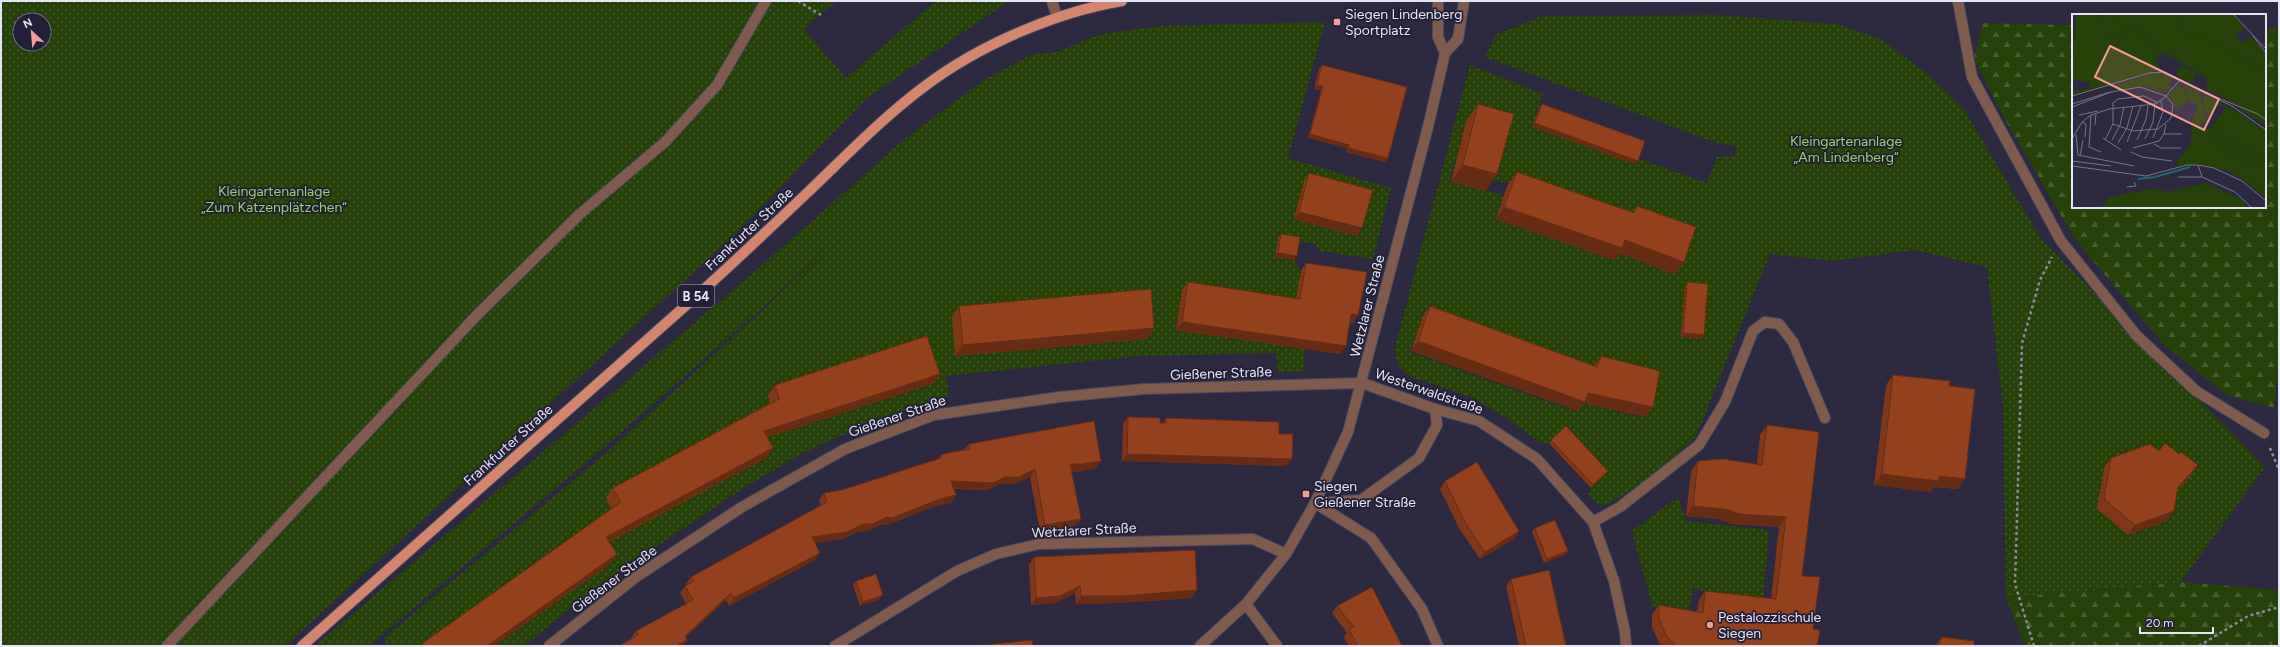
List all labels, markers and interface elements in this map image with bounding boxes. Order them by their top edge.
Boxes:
place label: Siegen Lindenberg Sportplatz [1345,6,1462,39]
north arrow [12,12,52,52]
inset map [2072,14,2266,208]
text: N [21,16,35,31]
marker: Siegen Lindenberg Sportplatz [1332,17,1342,27]
park label: Kleingartenanlage „Am Lindenberg“ [1790,133,1902,166]
park label: Kleingartenanlage „Zum Katzenplätzchen“ [201,183,347,216]
street label: Frankfurter Straße [702,184,797,274]
street label: Wetzlarer Straße [1347,253,1388,359]
road number: B 54 [678,285,714,307]
street label: Gießener Straße [1170,363,1273,384]
street label: Westerwaldstraße [1373,365,1485,418]
street label: Gießener Straße [846,392,948,441]
street label: Frankfurter Straße [460,401,557,490]
place label: Siegen Gießener Straße [1314,478,1416,511]
marker: Siegen Gießener Straße [1301,489,1311,499]
street label: Wetzlarer Straße [1031,519,1137,542]
street label: Gießener Straße [568,542,660,617]
place label: Pestalozzischule Siegen [1718,609,1822,642]
scale bar [2140,609,2213,635]
text: 20 m [2146,616,2174,630]
marker: Pestalozzischule Siegen [1705,620,1715,630]

